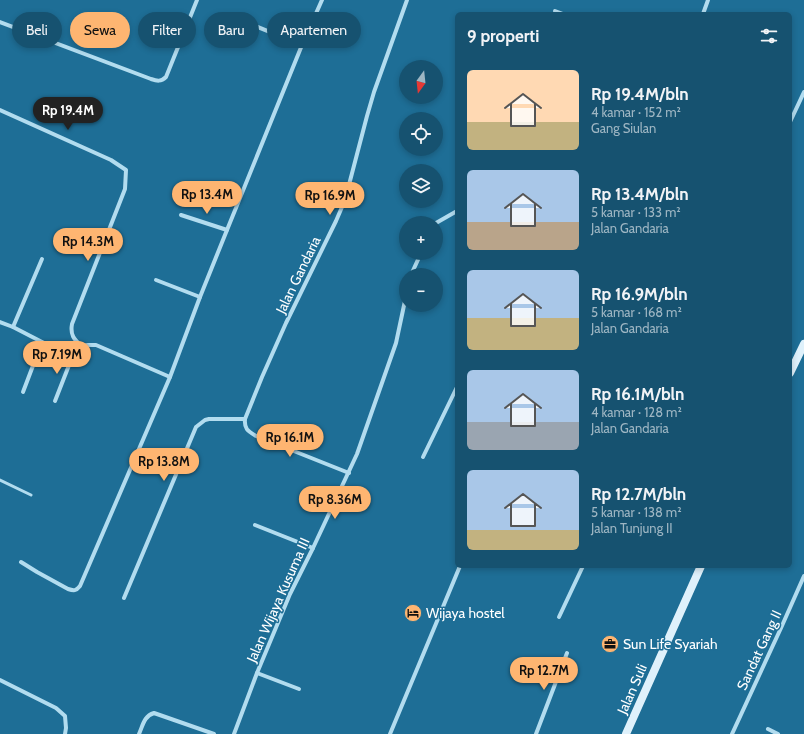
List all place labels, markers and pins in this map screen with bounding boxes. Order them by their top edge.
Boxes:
pin: Rp 19.4M [27,97,109,131]
pin: Rp 13.4M [166,181,248,215]
pin: Rp 16.9M [289,182,371,216]
pin: Rp 14.3M [47,228,129,262]
pin: Rp 7.19M [16,341,98,375]
pin: Rp 16.1M [249,424,331,458]
pin: Rp 13.8M [123,448,205,482]
pin: Rp 8.36M [294,486,376,520]
hotel icon: Wijaya hostel [403,603,423,623]
place label: Wijaya hostel [426,604,505,622]
office icon: Sun Life Syariah [600,634,620,654]
place label: Sun Life Syariah [623,635,718,653]
pin: Rp 12.7M [503,657,585,691]

